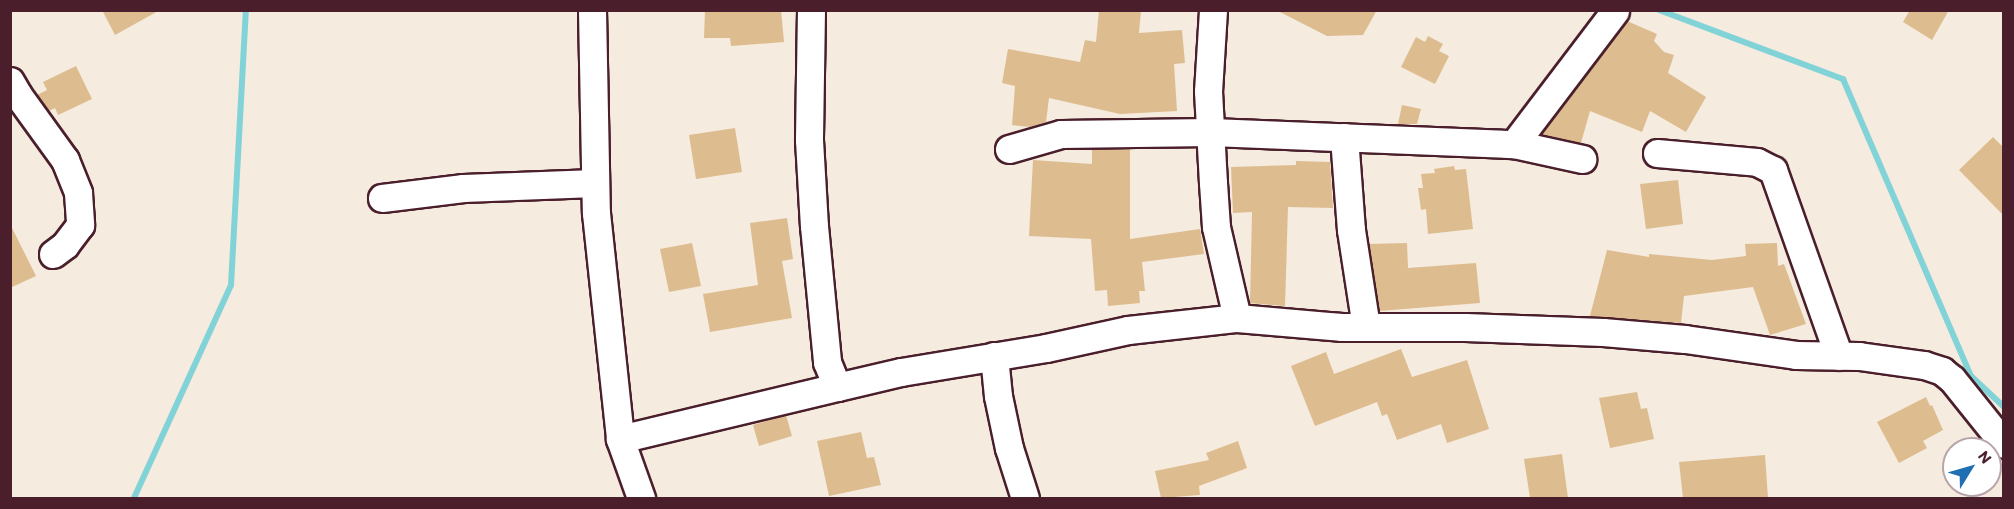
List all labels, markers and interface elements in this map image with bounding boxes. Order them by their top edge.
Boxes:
north arrow [1942,437,2002,497]
text: N [1974,447,1996,467]

